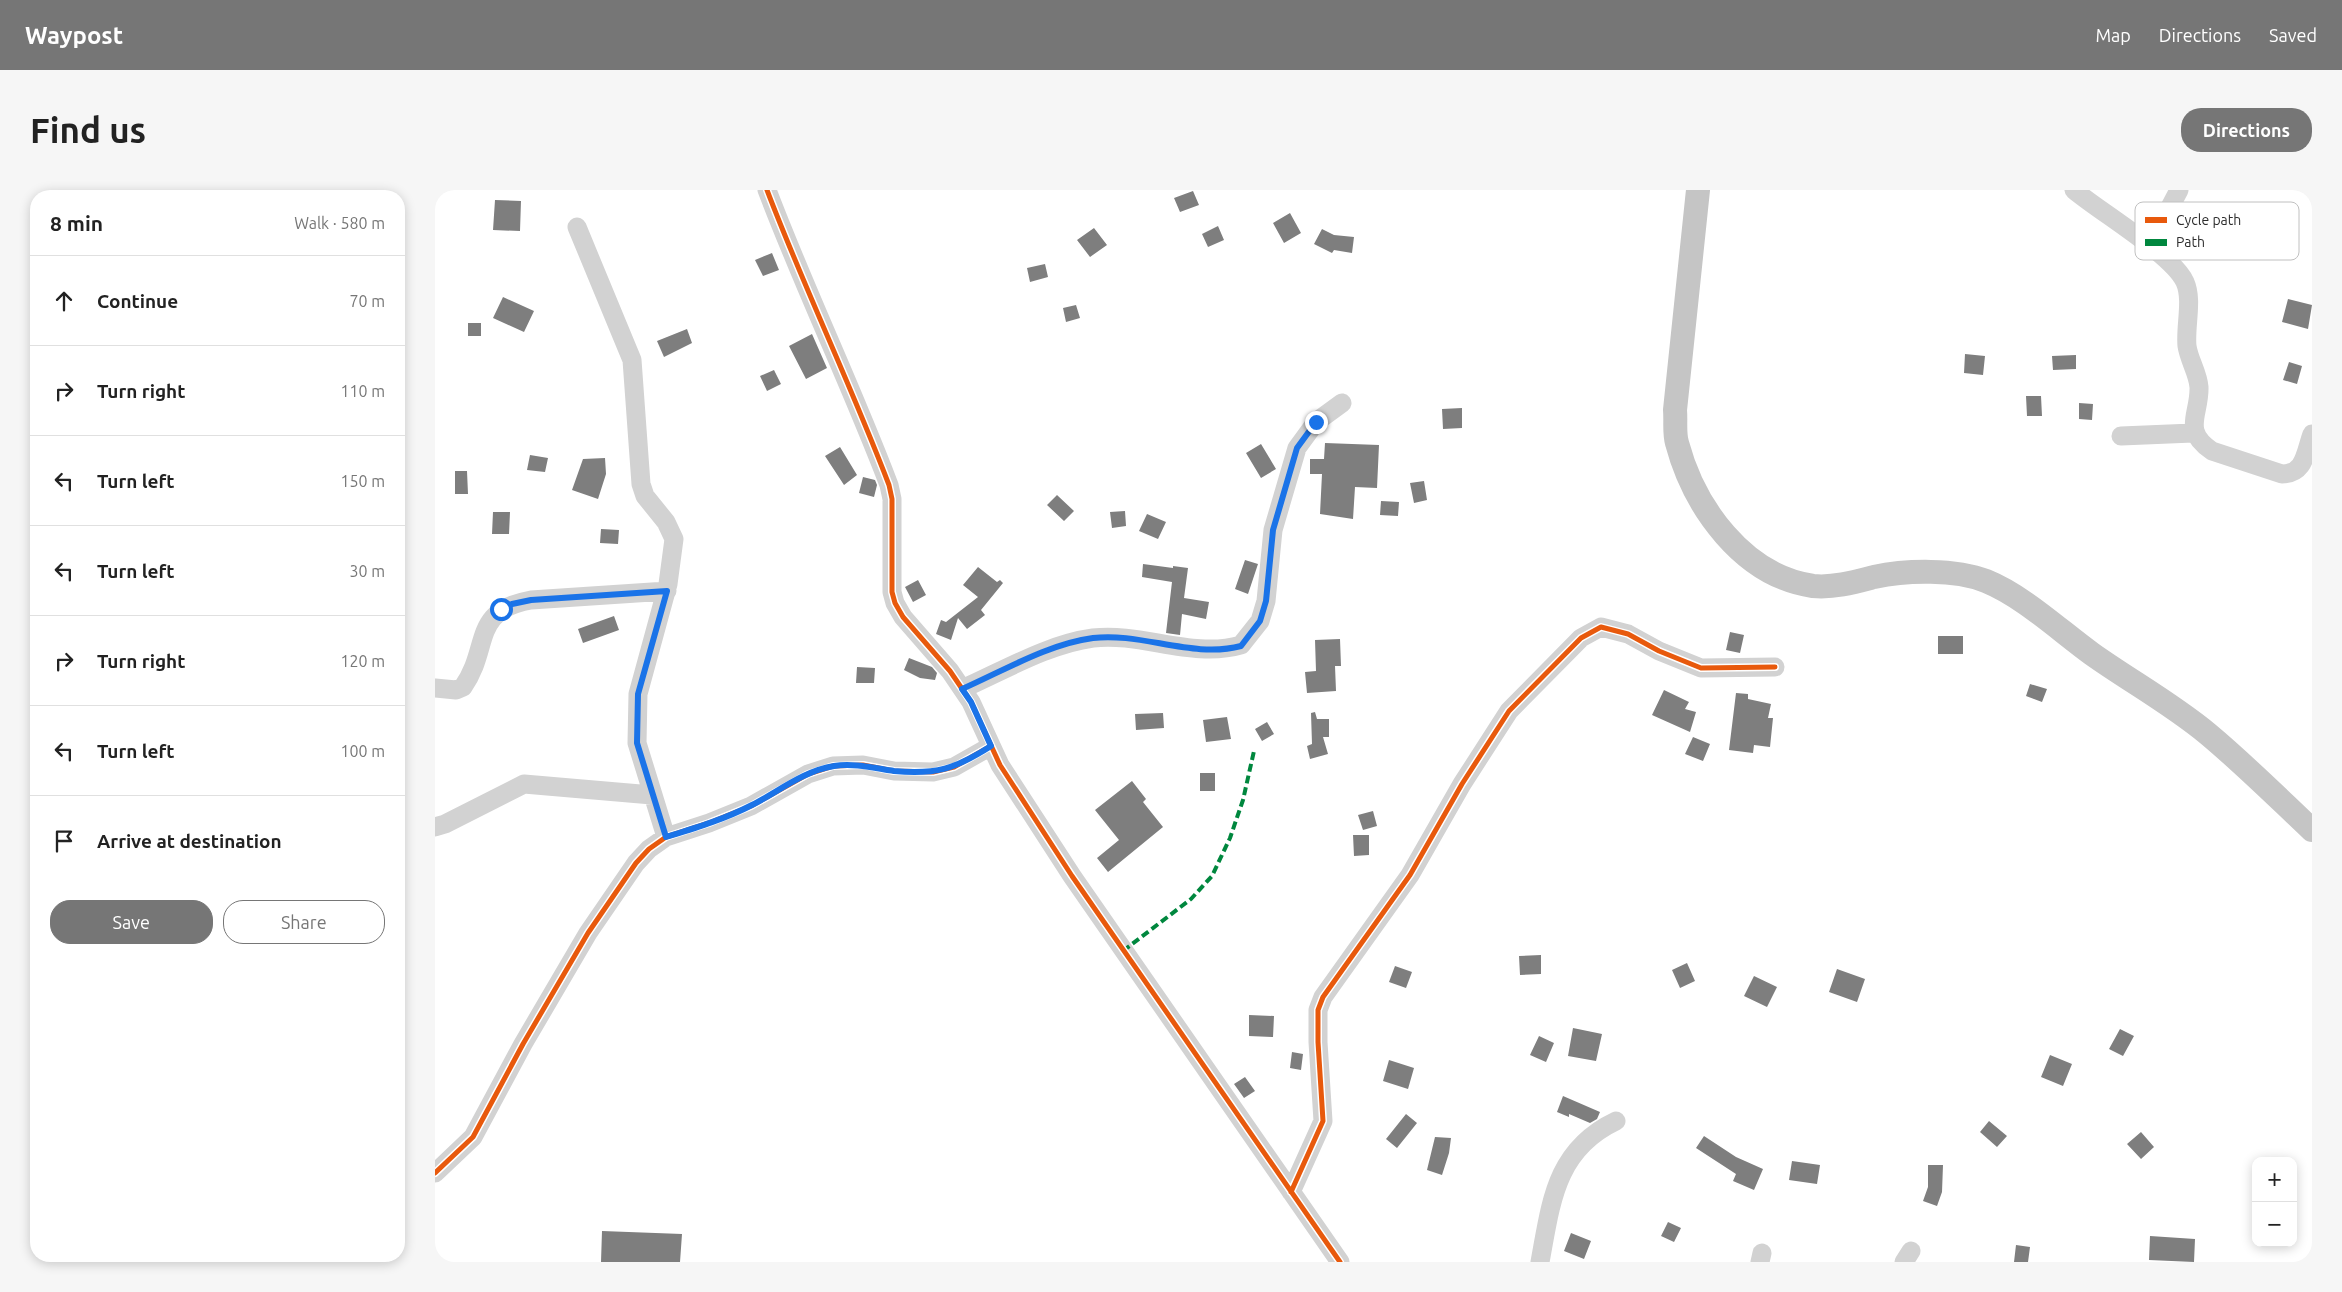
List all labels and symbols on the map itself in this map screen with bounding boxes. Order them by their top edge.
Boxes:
legend [2135,202,2299,260]
text: Cycle path [2176,212,2241,228]
text: Path [2176,234,2205,250]
route end [1305,411,1328,434]
route start [490,598,513,621]

